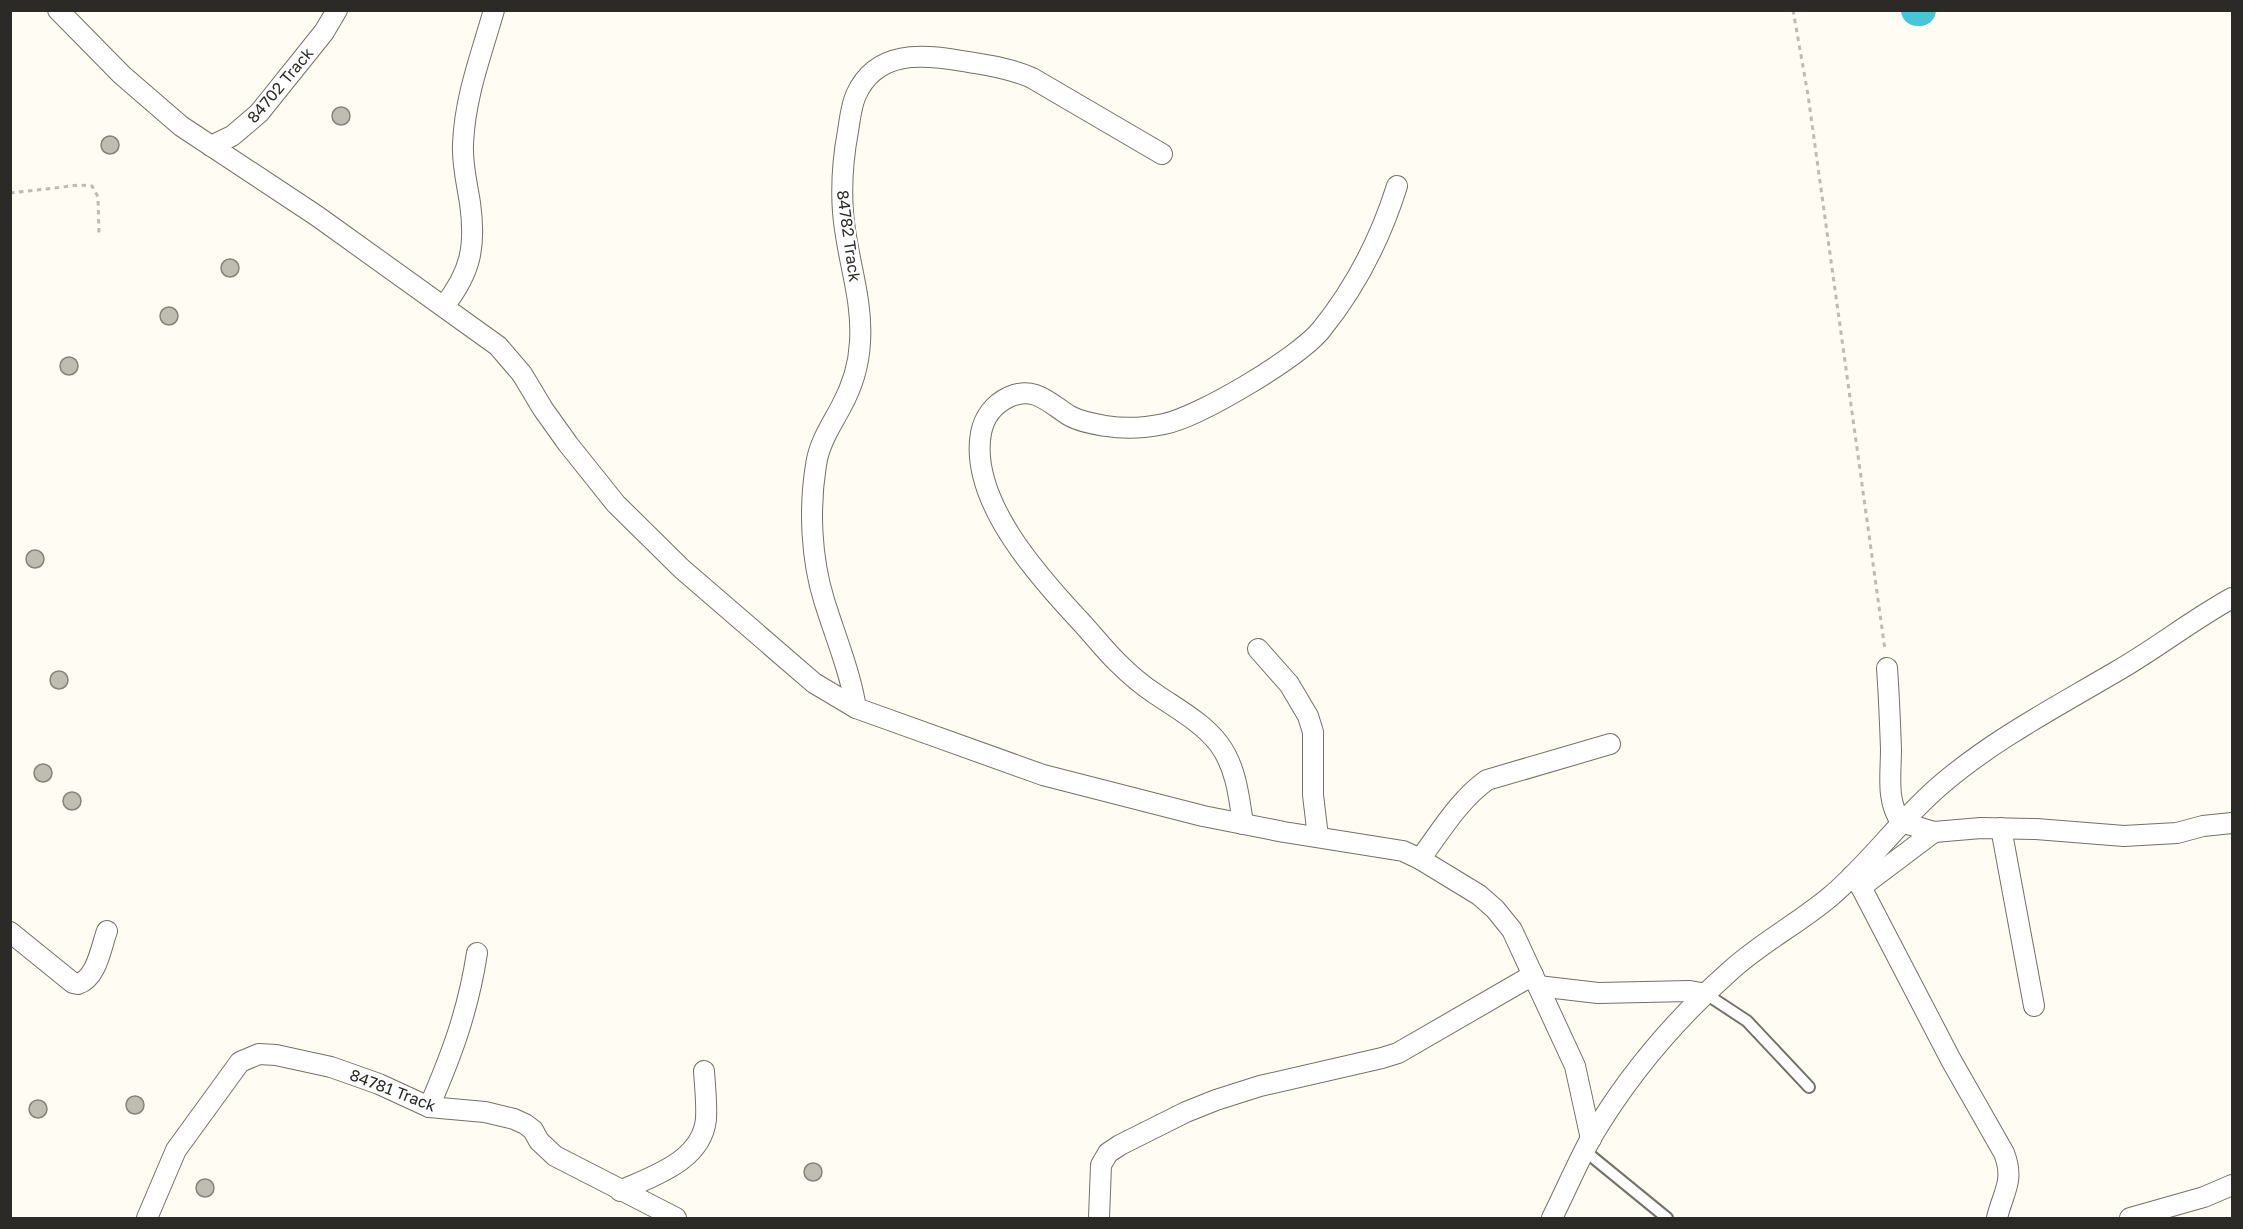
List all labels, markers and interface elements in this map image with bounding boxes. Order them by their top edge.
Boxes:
street label: 84702 Track [243,43,317,127]
street label: 84782 Track [833,189,865,283]
street label: 84781 Track [347,1064,439,1116]

